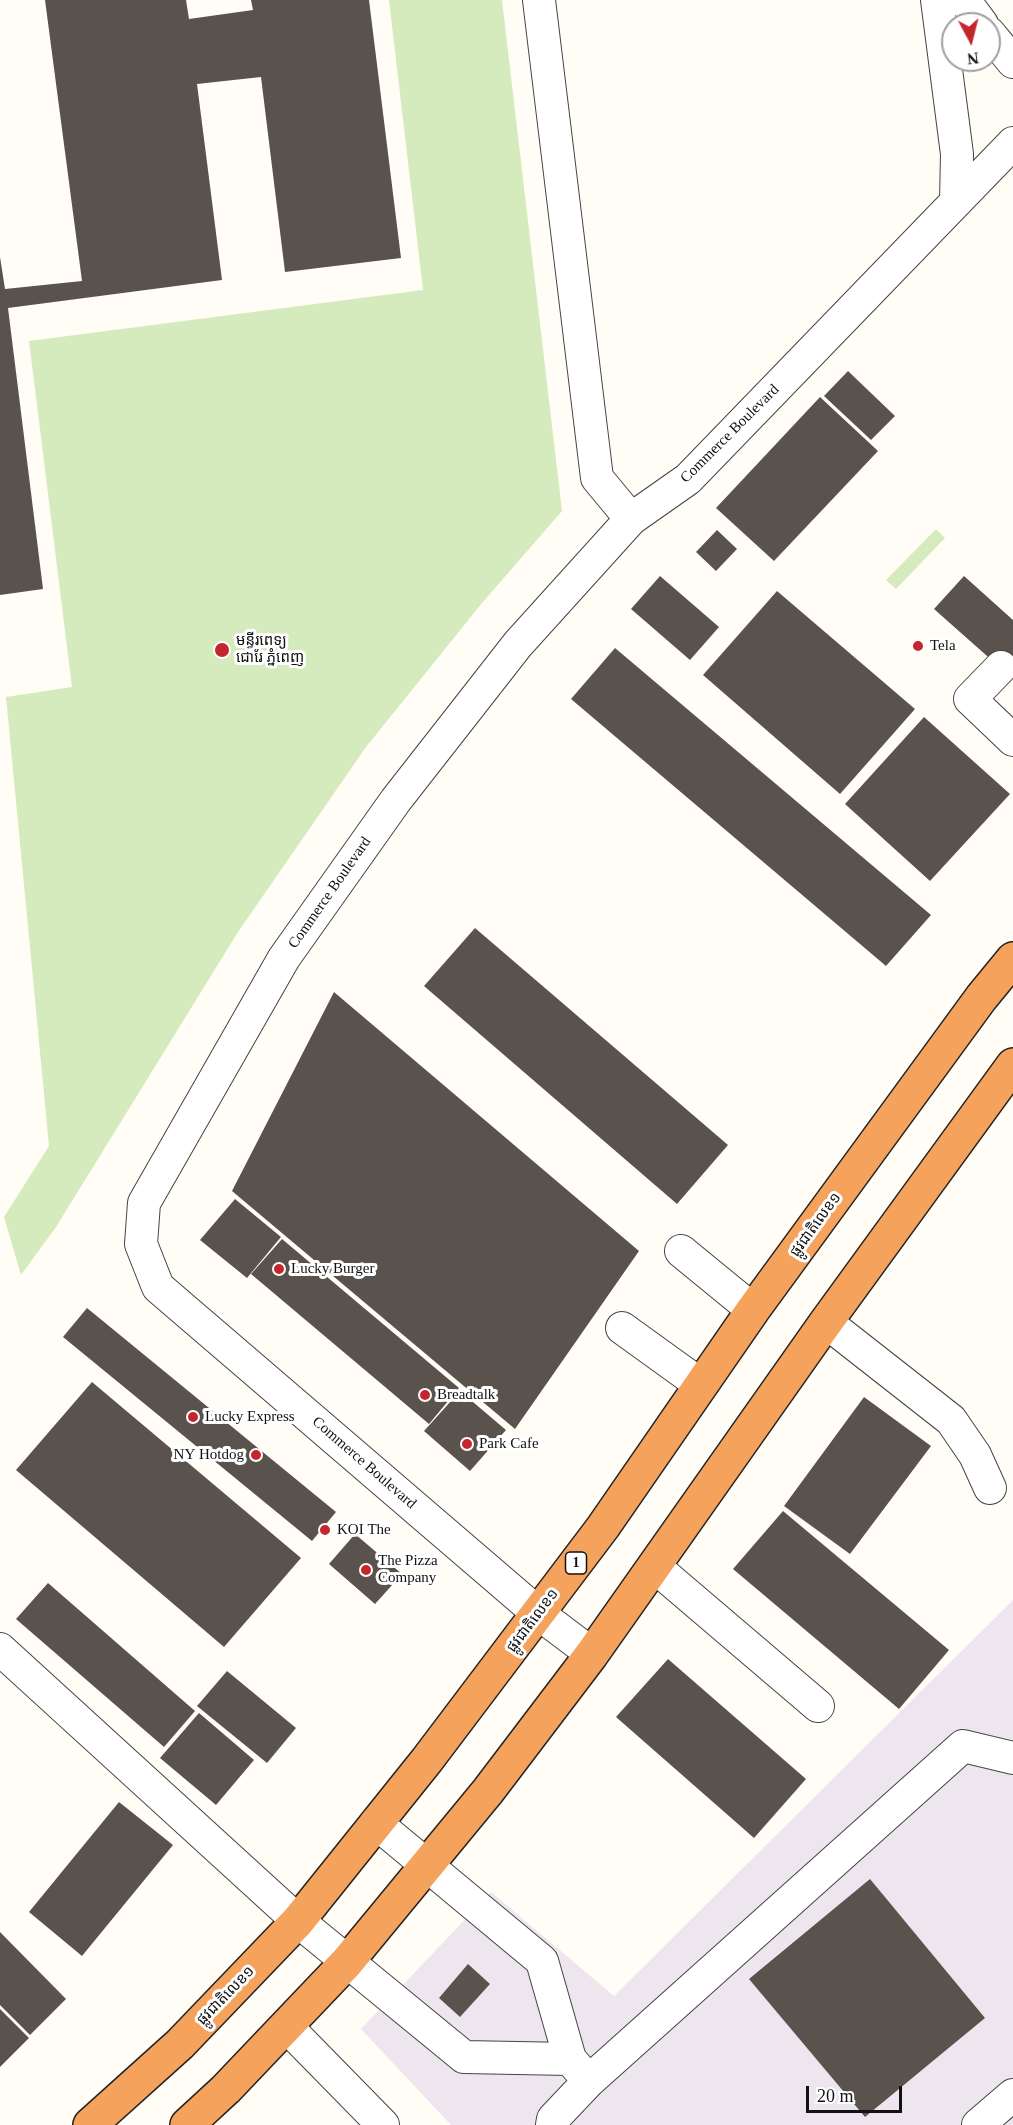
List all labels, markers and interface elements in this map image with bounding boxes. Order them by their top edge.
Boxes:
north arrow [941,12,1001,72]
text: N [966,49,980,68]
street label: Commerce Boulevard [677,381,783,487]
place label: មន្ទីរពេទ្យ ជោរែ ភ្នំពេញ [236,632,304,667]
place label: Tela [930,637,956,655]
marker: Tela [911,639,925,653]
marker: មន្ទីរពេទ្យ ជោរែ ភ្នំពេញ [213,641,231,659]
street label: Commerce Boulevard [285,834,375,952]
street label: ផ្លូវជាតិលេខ១ [787,1189,845,1261]
place label: Lucky Burger [291,1260,374,1278]
marker: Lucky Burger [272,1262,286,1276]
place label: Breadtalk [437,1386,495,1404]
marker: Breadtalk [418,1388,432,1402]
place label: Lucky Express [205,1408,295,1426]
marker: Lucky Express [186,1410,200,1424]
street label: Commerce Boulevard [308,1413,420,1513]
place label: Park Cafe [479,1435,539,1453]
marker: Park Cafe [460,1437,474,1451]
place label: NY Hotdog [174,1446,244,1464]
marker: NY Hotdog [249,1448,263,1462]
place label: KOI The [337,1521,391,1539]
marker: KOI The [318,1523,332,1537]
place label: The Pizza Company [378,1552,438,1587]
road number: 1 [566,1552,586,1574]
marker: The Pizza Company [359,1563,373,1577]
street label: ផ្លូវជាតិលេខ១ [503,1586,563,1656]
street label: ផ្លូវជាតិលេខ១ [193,1963,259,2029]
scale bar [809,2074,905,2112]
text: 20 m [817,2086,854,2106]

